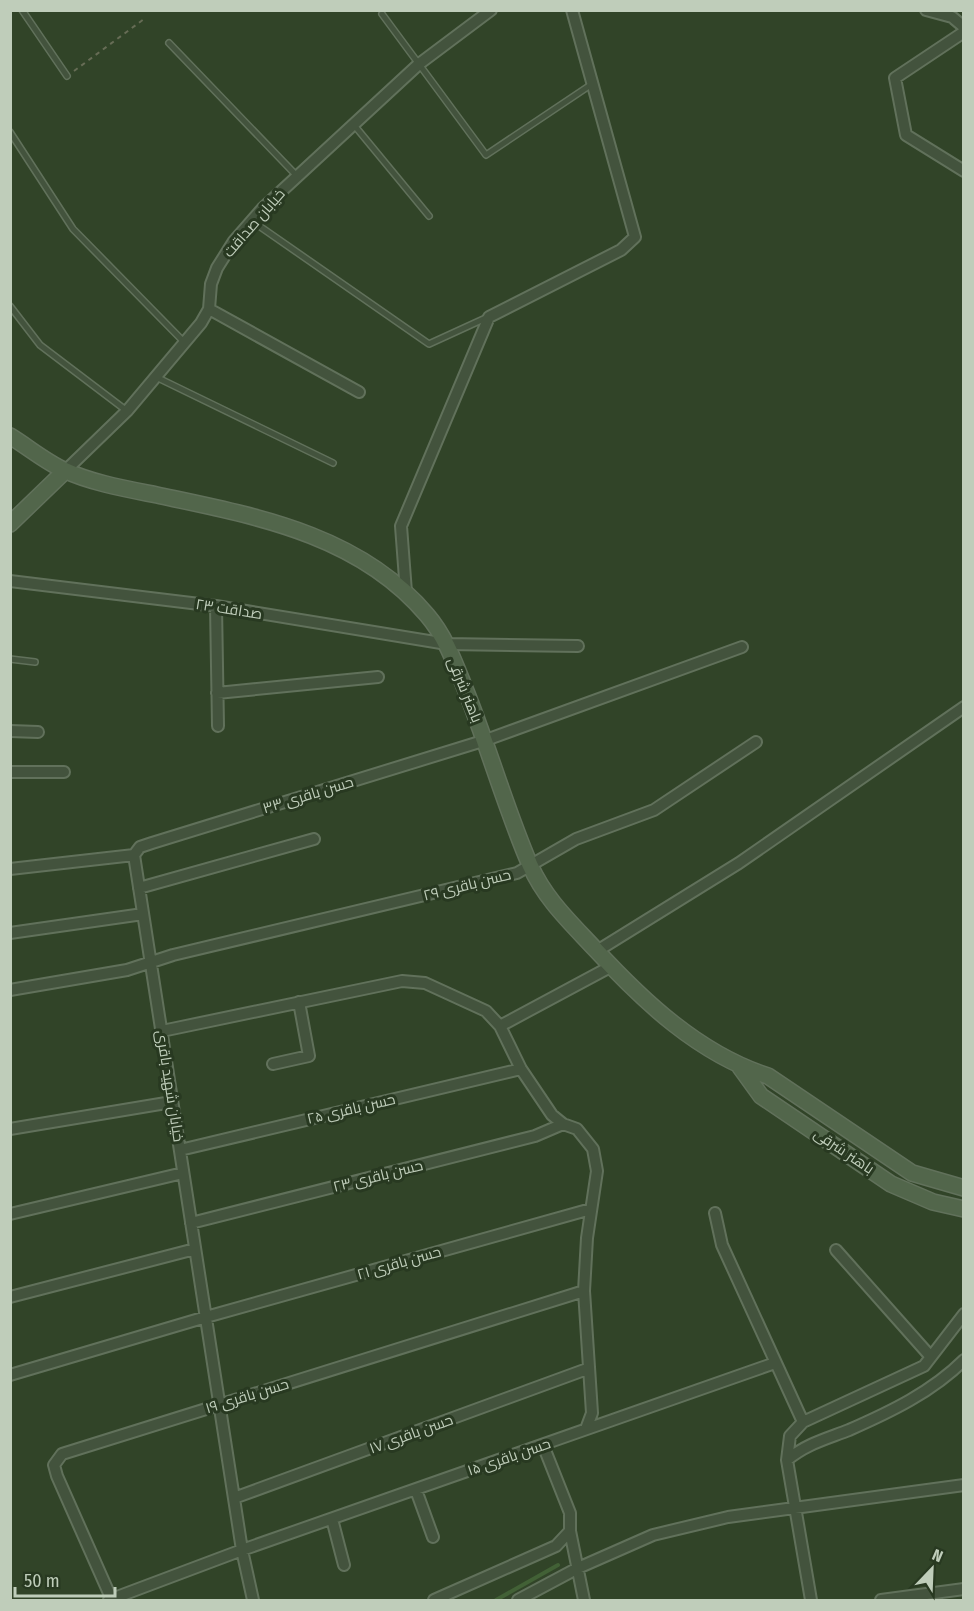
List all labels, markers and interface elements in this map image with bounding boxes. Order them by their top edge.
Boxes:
street label: خیابان صداقت [219,185,289,262]
street label: صداقت ۲۳ [194,595,264,623]
street label: باهنر شرقی [443,655,486,726]
street label: حسن باقری ۳۳ [260,773,356,818]
street label: حسن باقری ۲۹ [421,865,513,906]
street label: خیابان شهید باقری [151,1029,188,1143]
street label: حسن باقری ۲۵ [305,1090,397,1129]
street label: باهنر شرقی [810,1124,878,1179]
street label: حسن باقری ۲۳ [331,1156,425,1197]
street label: حسن باقری ۲۱ [355,1242,443,1285]
street label: حسن باقری ۱۹ [203,1375,291,1418]
street label: حسن باقری ۱۷ [367,1410,456,1458]
street label: حسن باقری ۱۵ [465,1434,553,1481]
north arrow [902,1539,962,1599]
text: N [930,1545,946,1566]
scale bar [15,1560,116,1598]
text: 50 m [24,1570,60,1592]

